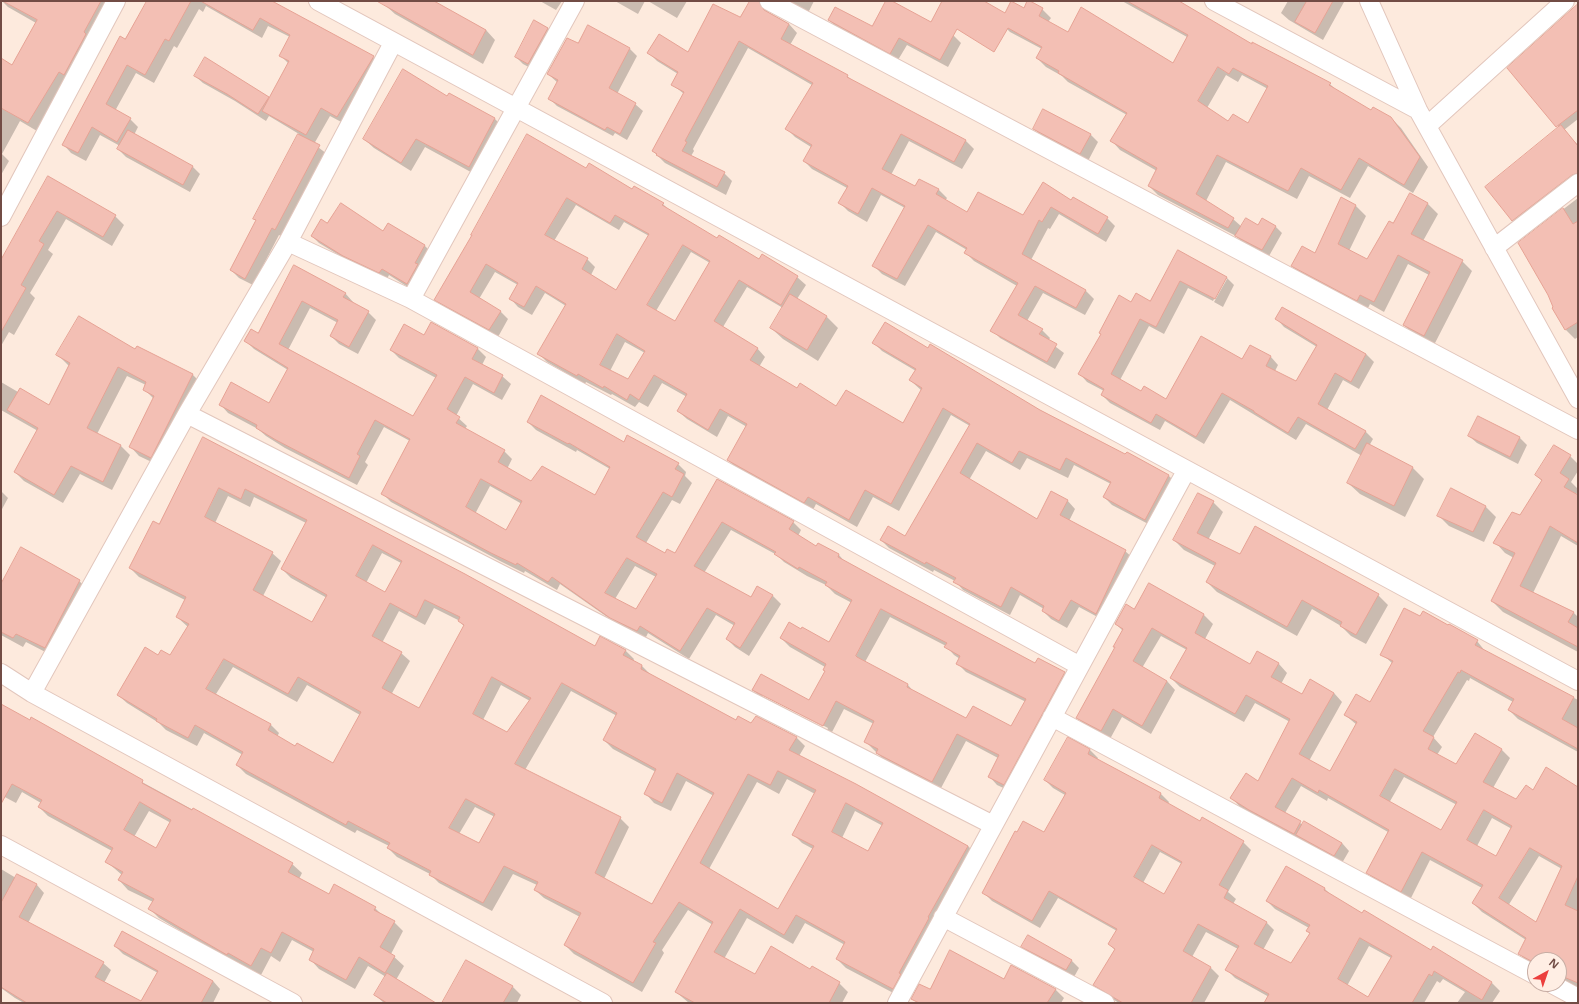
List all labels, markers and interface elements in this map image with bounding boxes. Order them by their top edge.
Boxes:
north arrow [1527,952,1567,992]
text: N [1546,955,1563,972]

